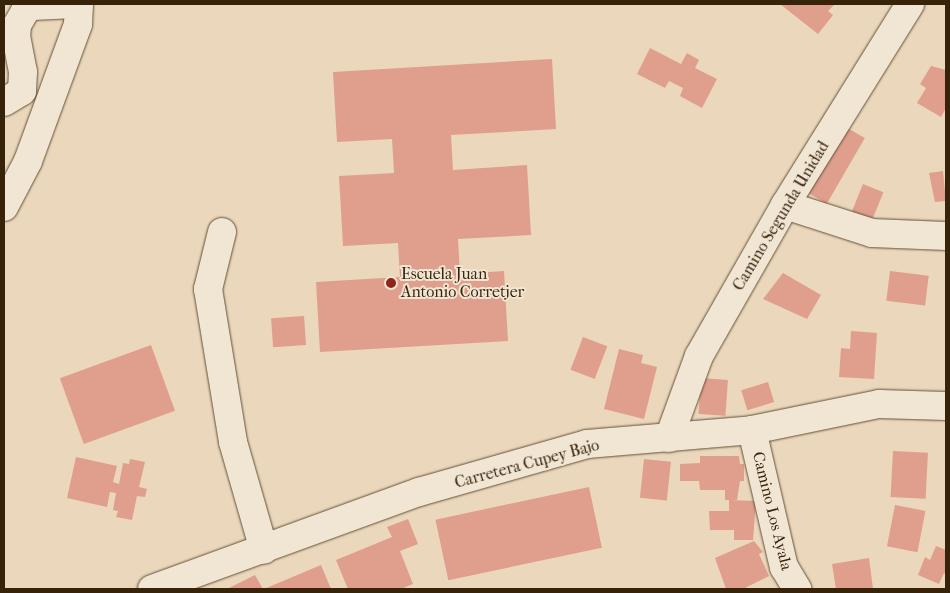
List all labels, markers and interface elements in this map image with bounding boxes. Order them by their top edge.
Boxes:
street label: Camino Segunda Unidad [729,138,833,294]
place label: Escuela Juan Antonio Corretjer [401,264,524,302]
marker: Escuela Juan Antonio Corretjer [385,277,397,289]
street label: Carretera Cupey Bajo [453,435,601,493]
street label: Camino Los Ayala [748,450,796,572]

